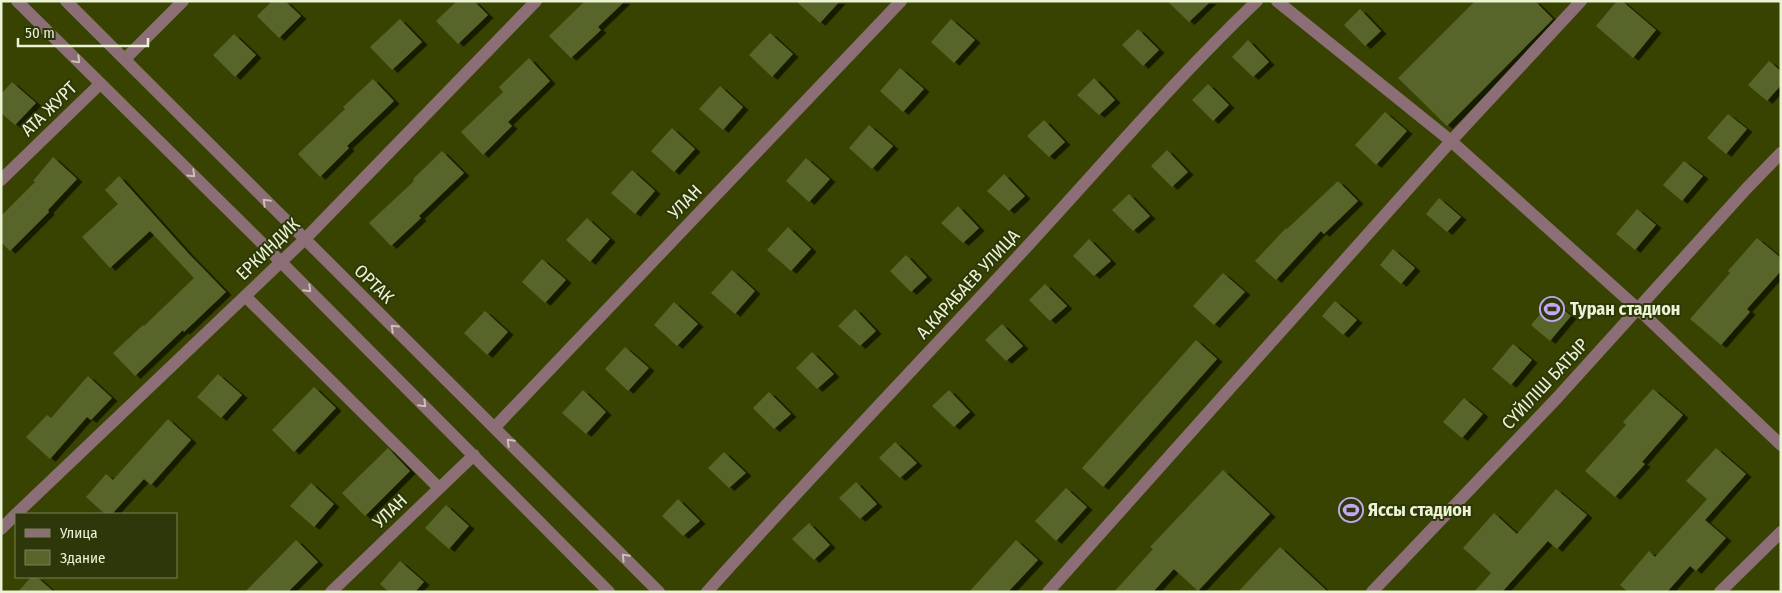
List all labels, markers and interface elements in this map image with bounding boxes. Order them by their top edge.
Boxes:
scale bar [18,15,148,47]
text: 50 m [25,24,55,42]
one-way arrow [71,55,80,64]
street label: АТА ЖУРТ [16,77,82,141]
one-way arrow [187,169,196,178]
street label: УЛАН [663,180,707,225]
one-way arrow [263,198,272,207]
street label: ЕРКИНДИК [232,213,305,285]
street label: А.КАРАБАЕВ УЛИЦА [912,224,1025,343]
street label: ОРТАК [350,260,399,308]
one-way arrow [302,283,311,292]
sports icon: Туран стадион [1539,296,1565,322]
place label: Туран стадион [1570,298,1680,320]
one-way arrow [391,325,400,334]
street label: СҮЙІЛІШ БАТЫР [1497,334,1593,434]
one-way arrow [417,398,426,407]
one-way arrow [507,439,516,448]
street label: УЛАН [367,489,412,533]
sports icon: Яссы стадион [1338,497,1364,523]
place label: Яссы стадион [1368,499,1471,521]
legend [15,513,178,578]
text: Улица [59,524,98,542]
text: Здание [60,549,106,567]
one-way arrow [621,554,630,563]

